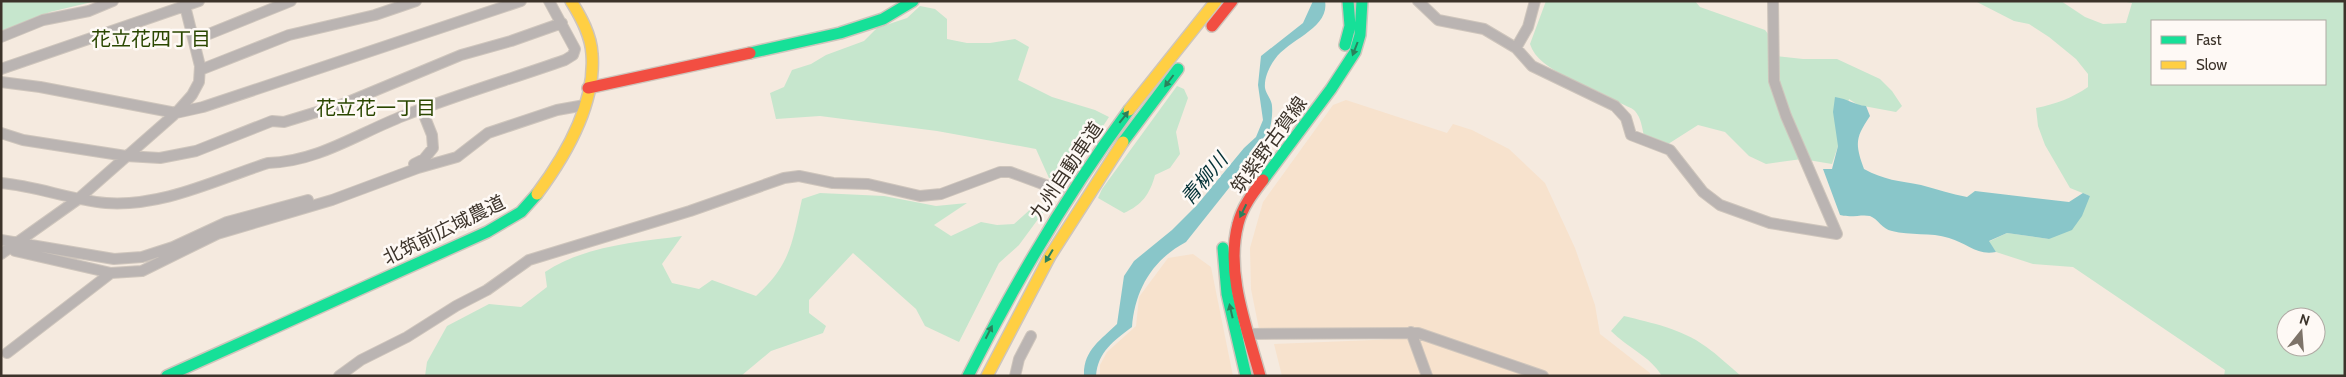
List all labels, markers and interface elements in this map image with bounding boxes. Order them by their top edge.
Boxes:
legend [2151,20,2326,85]
district label: 花立花四丁目 [91,27,211,51]
text: Fast [2196,31,2221,49]
one-way arrow [1351,42,1359,57]
text: Slow [2196,56,2227,74]
one-way arrow [1163,74,1174,87]
street label: 筑紫野古賀線 [1226,92,1312,198]
district label: 花立花一丁目 [316,96,436,120]
one-way arrow [1118,111,1129,124]
street label: 九州自動車道 [1025,117,1107,225]
water label: 青柳川 [1176,147,1234,210]
street label: 北筑前広域農道 [379,191,509,269]
one-way arrow [1239,204,1247,218]
one-way arrow [1045,249,1054,262]
one-way arrow [1227,304,1235,319]
north arrow [2276,307,2326,357]
text: N [2297,310,2312,330]
one-way arrow [985,325,993,339]

